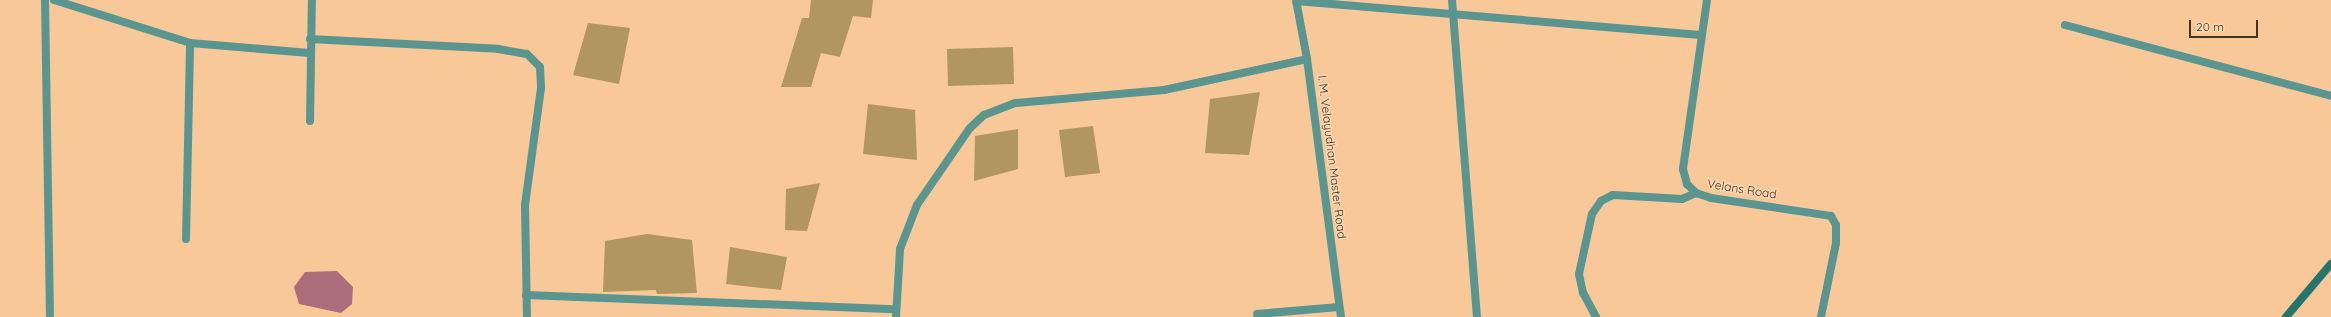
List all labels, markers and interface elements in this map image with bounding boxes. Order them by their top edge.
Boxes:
scale bar [2191,12,2260,38]
text: 20 m [2196,19,2224,34]
street label: I. M. Velayudhan Master Road [1315,74,1349,240]
street label: Velans Road [1706,176,1778,202]

